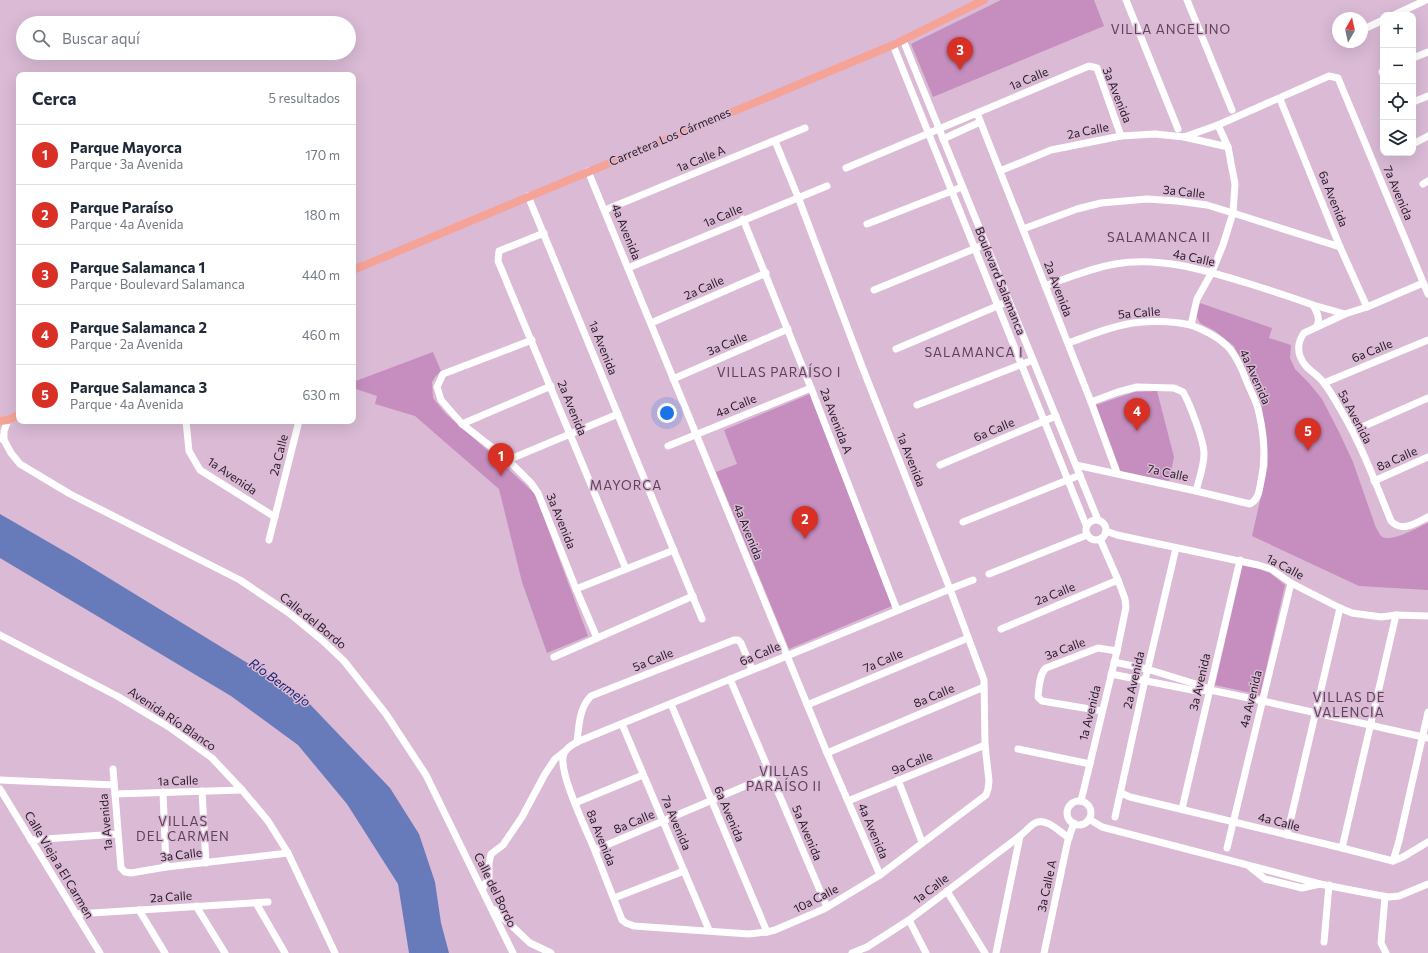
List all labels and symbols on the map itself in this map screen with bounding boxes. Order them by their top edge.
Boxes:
north arrow [1332,12,1368,48]
district label: VILLA ANGELINO [1111,21,1231,37]
pin: 3 [947,37,973,70]
street label: 1a Calle [1007,64,1050,92]
street label: 3a Avenida [1100,65,1135,124]
street label: Carretera Los Cármenes [607,104,733,168]
street label: 2a Calle [1066,119,1110,141]
street label: 1a Calle A [674,142,727,174]
street label: 7a Avenida [1381,163,1417,222]
street label: 6a Avenida [1316,169,1351,229]
street label: 3a Calle [1162,182,1206,200]
street label: 1a Calle [701,201,744,229]
street label: 4a Avenida [609,202,644,262]
street label: Boulevard Salamanca [973,224,1029,337]
district label: SALAMANCA II [1107,229,1211,245]
street label: 4a Calle [1172,246,1217,268]
street label: 2a Avenida [1042,259,1076,318]
street label: 2a Calle [681,272,726,302]
street label: 5a Calle [1117,303,1161,321]
street label: 1a Avenida [587,319,621,377]
street label: 3a Calle [704,328,749,358]
street label: 6a Calle [1349,336,1394,365]
district label: SALAMANCA I [924,344,1024,360]
street label: 4a Avenida [1238,347,1274,406]
district label: VILLAS PARAÍSO I [717,363,841,380]
street label: 2a Avenida [555,378,590,437]
street label: 2a Avenida A [818,386,856,455]
street label: 5a Avenida [1336,387,1376,446]
street label: 4a Calle [713,391,758,420]
pin: 4 [1124,398,1150,431]
your location [657,403,677,423]
street label: 6a Calle [971,414,1016,444]
pin: 5 [1295,418,1321,451]
street label: 1a Avenida [895,431,929,489]
street label: 2a Calle [266,433,290,477]
pin: 1 [488,443,514,476]
street label: 8a Calle [1374,443,1419,473]
street label: 1a Avenida [205,453,260,497]
street label: 7a Calle [1146,461,1190,483]
district label: MAYORCA [590,477,662,493]
street label: 3a Avenida [544,491,579,550]
street label: 4a Avenida [731,502,766,562]
pin: 2 [792,506,818,539]
street label: 1a Calle [1264,550,1307,582]
street label: 2a Calle [1032,579,1077,607]
street label: Calle del Bordo [278,589,350,651]
street label: 3a Calle [1042,634,1087,662]
street label: 6a Calle [737,638,782,668]
street label: 5a Calle [630,645,675,674]
street label: 7a Calle [861,646,905,675]
street label: 2a Avenida [1120,650,1146,710]
street label: 3a Avenida [1186,652,1212,712]
water label: Río Bermejo [246,654,314,710]
street label: 4a Avenida [1236,668,1264,729]
street label: 8a Calle [911,680,956,710]
street label: 1a Avenida [1075,683,1103,742]
street label: Avenida Río Blanco [126,684,219,753]
district label: VILLAS DE VALENCIA [1313,689,1385,720]
street label: 9a Calle [889,748,934,777]
district label: VILLAS PARAÍSO II [746,763,822,794]
street label: 1a Calle [157,772,199,788]
street label: 6a Avenida [712,784,748,844]
street label: 1a Avenida [96,793,114,851]
street label: 7a Avenida [659,793,695,852]
street label: 4a Avenida [856,801,892,861]
street label: 5a Avenida [790,803,826,862]
street label: 8a Calle [611,806,656,836]
street label: Calle Vieja a El Carmen [22,808,97,921]
street label: 8a Avenida [584,808,619,868]
street label: 4a Calle [1257,809,1302,833]
district label: VILLAS DEL CARMEN [136,813,230,844]
street label: 3a Calle [159,844,203,864]
street label: Calle del Bordo [472,850,520,929]
street label: 3a Calle A [1034,858,1058,913]
street label: 1a Calle [910,870,951,906]
street label: 10a Calle [791,881,840,915]
street label: 2a Calle [149,888,192,904]

